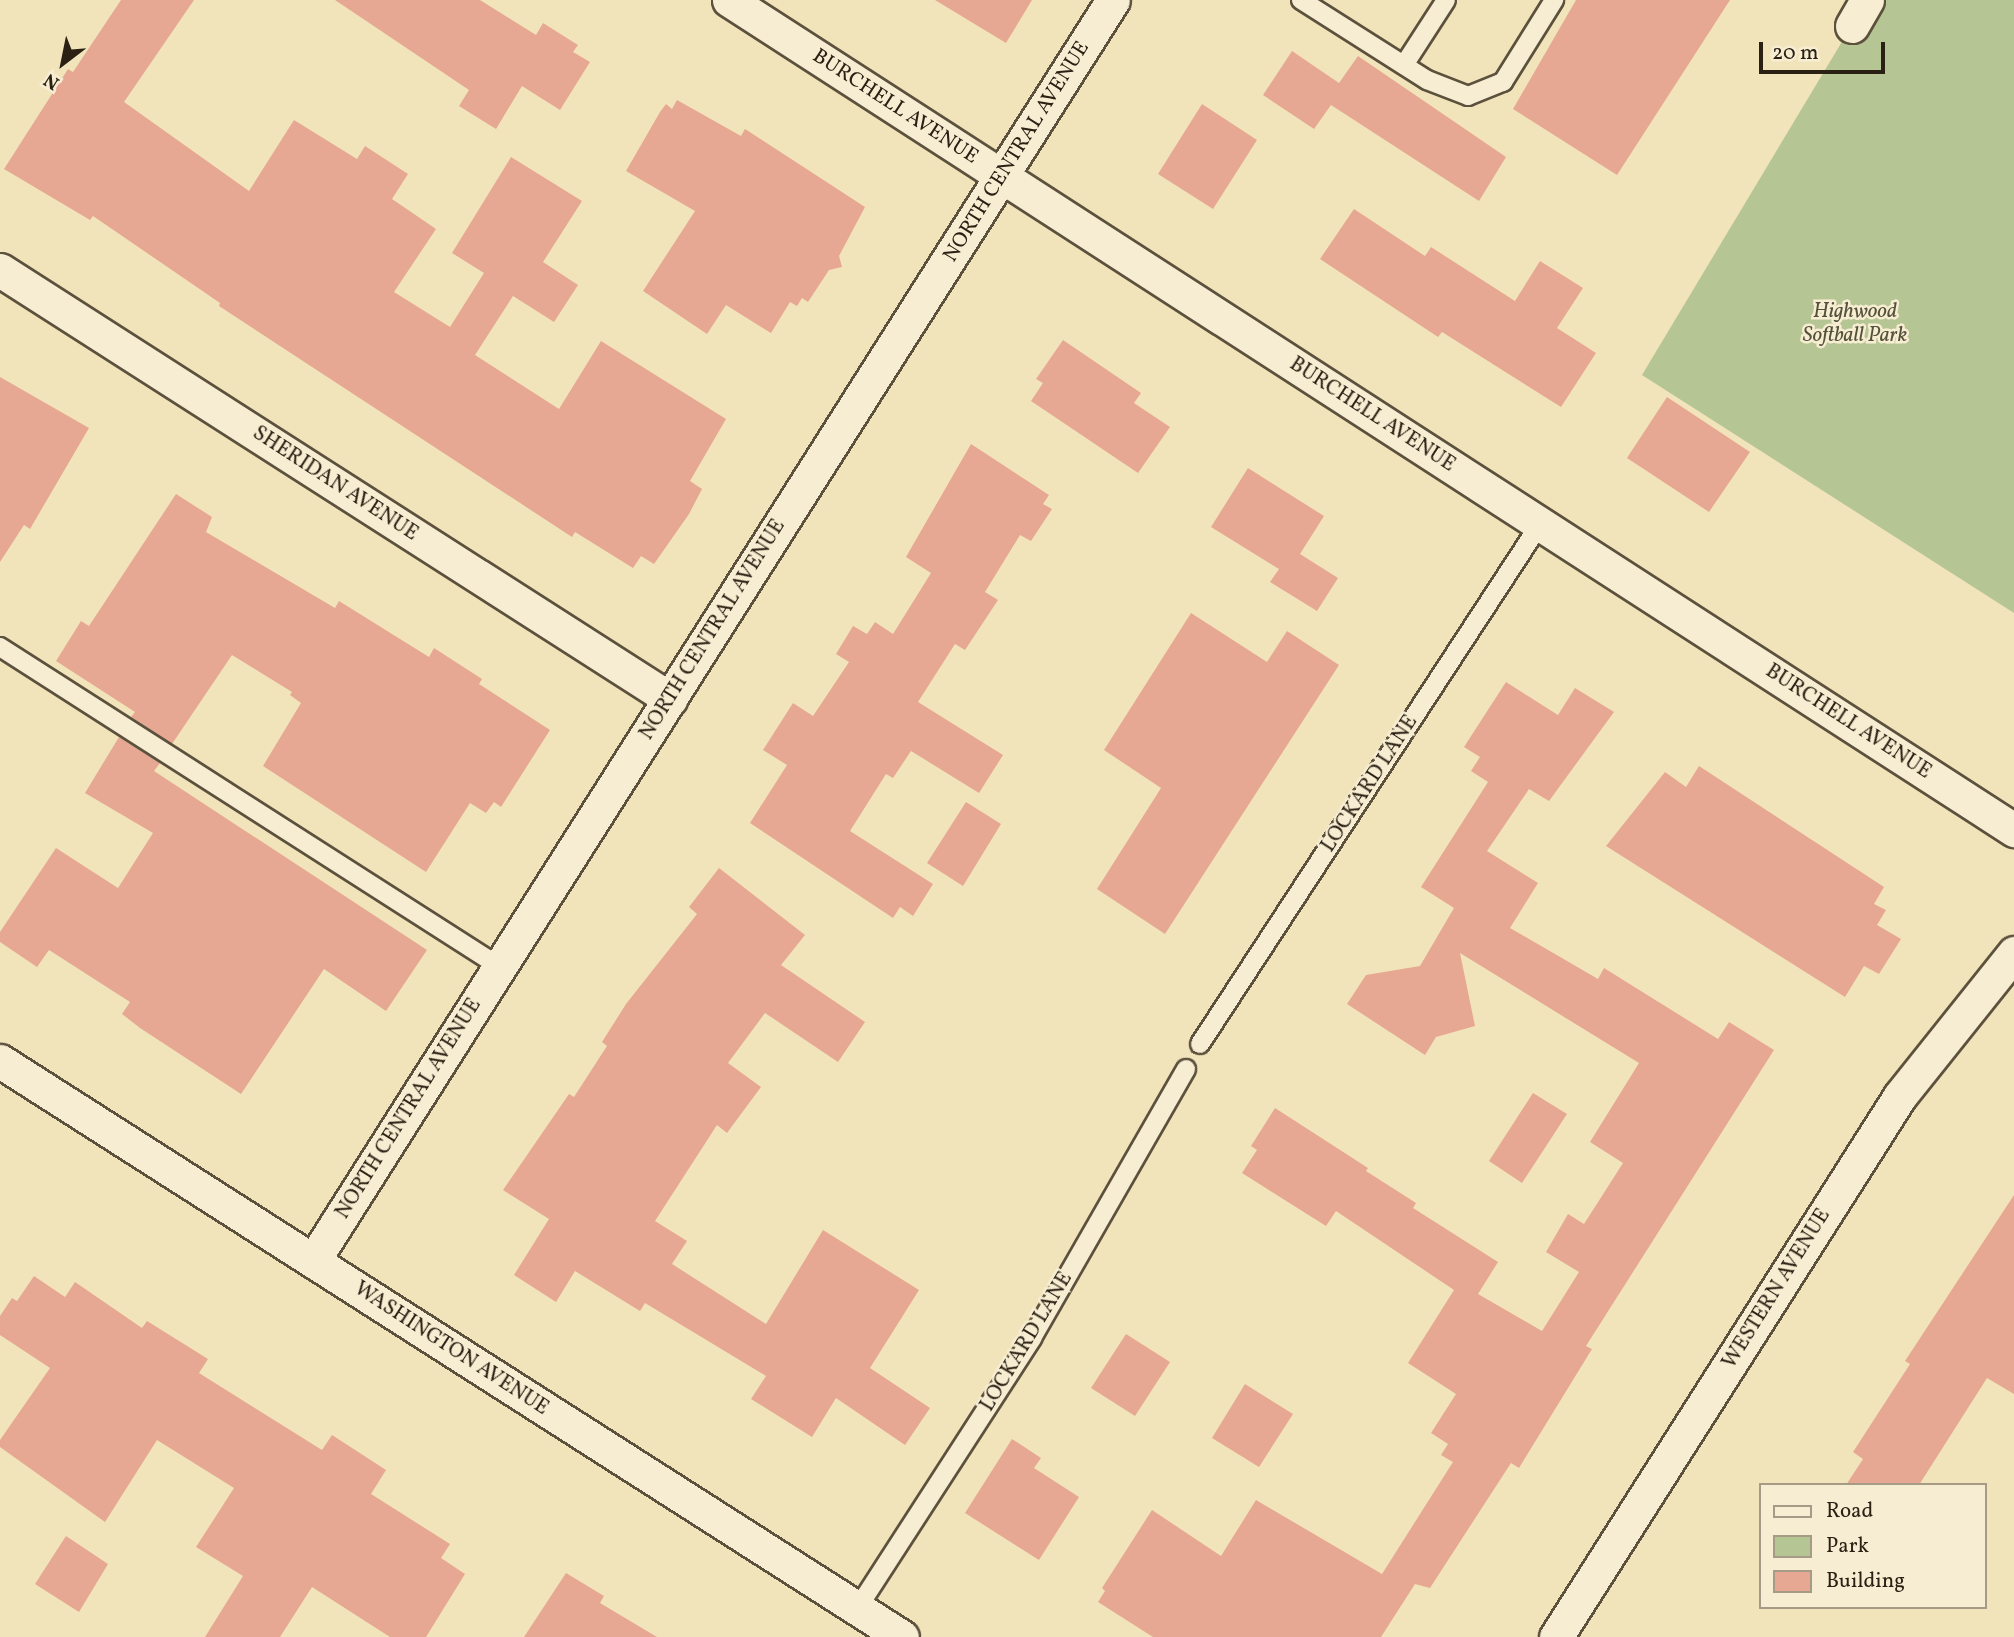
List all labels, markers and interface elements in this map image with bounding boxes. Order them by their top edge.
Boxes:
north arrow [28,28,98,98]
scale bar [1762,28,1888,72]
street label: NORTH CENTRAL AVENUE [939,37,1095,267]
text: 20 m [1772,39,1818,68]
street label: BURCHELL AVENUE [807,44,983,170]
text: N [39,66,65,95]
park label: Highwood Softball Park [1803,299,1907,349]
street label: BURCHELL AVENUE [1284,352,1460,478]
street label: SHERIDAN AVENUE [247,421,423,547]
street label: NORTH CENTRAL AVENUE [635,515,791,745]
street label: BURCHELL AVENUE [1760,659,1936,785]
street label: LOCKARD LANE [1316,711,1424,857]
street label: NORTH CENTRAL AVENUE [331,994,487,1224]
street label: WESTERN AVENUE [1718,1204,1836,1374]
street label: LOCKARD LANE [975,1268,1079,1416]
street label: WASHINGTON AVENUE [349,1277,553,1421]
legend [1758,1483,1986,1609]
text: Road [1826,1497,1873,1526]
text: Park [1826,1532,1869,1561]
text: Building [1826,1567,1905,1596]

